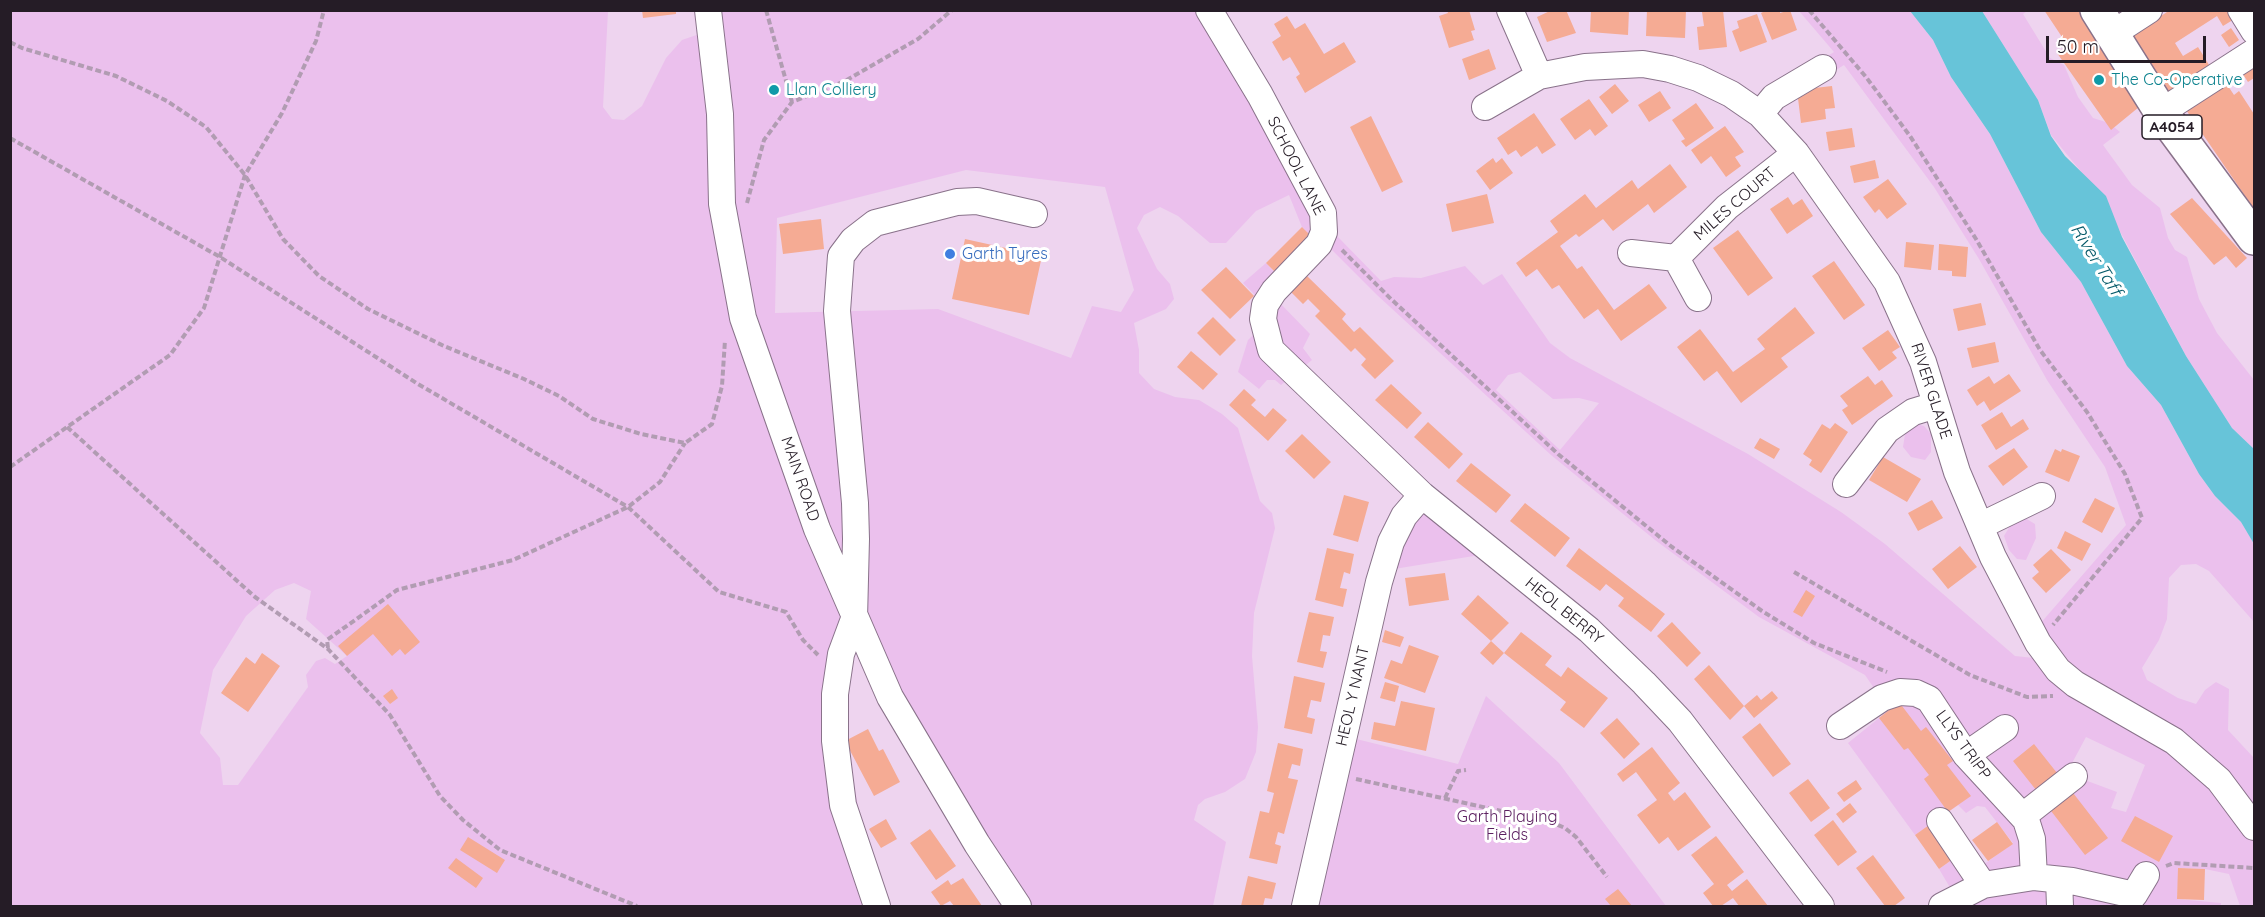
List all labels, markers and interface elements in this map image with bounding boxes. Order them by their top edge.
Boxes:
scale bar [2049,24,2210,62]
text: 50 m [2057,35,2099,58]
place label: The Co-Operative [2111,70,2242,90]
marker: The Co-Operative [2092,73,2106,87]
place label: Llan Colliery [786,80,877,100]
marker: Llan Colliery [767,83,781,97]
street label: SCHOOL LANE [1263,114,1329,218]
road number: A4054 [2142,115,2202,139]
street label: MILES COURT [1690,163,1780,245]
water label: River Taff [2066,220,2126,300]
place label: Garth Tyres [962,244,1048,264]
marker: Garth Tyres [943,247,957,261]
street label: RIVER GLADE [1906,340,1956,442]
street label: MAIN ROAD [777,434,823,524]
street label: HEOL BERRY [1521,574,1607,648]
street label: HEOL Y NANT [1332,644,1374,748]
street label: LLYS TRIPP [1931,706,1995,784]
park label: Garth Playing Fields [1457,807,1557,845]

